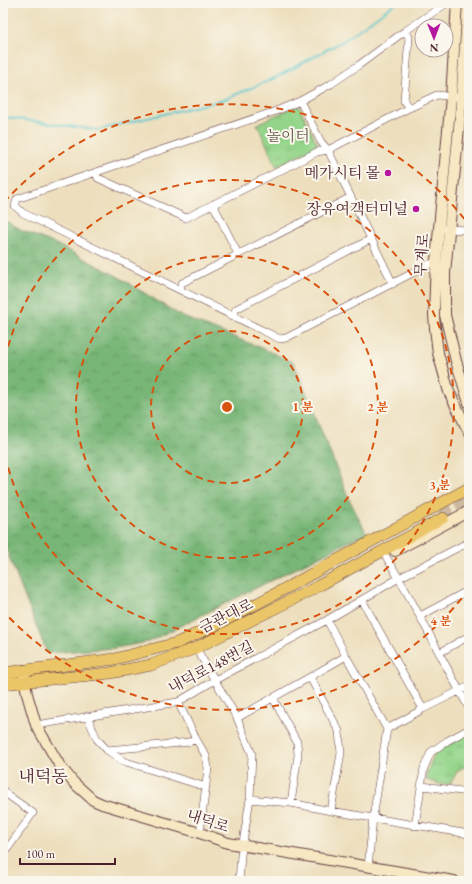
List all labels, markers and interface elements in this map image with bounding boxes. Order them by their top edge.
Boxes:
north arrow [414,18,454,58]
text: N [430,41,439,55]
park label: 놀이터 [266,126,310,145]
place label: 메가시티 몰 [305,163,381,182]
marker: 메가시티 몰 [383,168,393,178]
place label: 장유여객터미널 [307,199,408,218]
marker: 장유여객터미널 [411,204,421,214]
street label: 무계로 [411,232,433,277]
text: 1 분 [293,399,314,415]
text: 2 분 [368,399,389,415]
centre of rings [220,400,234,414]
text: 3 분 [430,477,451,493]
street label: 금관대로 [196,594,256,637]
text: 4 분 [431,613,452,629]
street label: 내덕로148번길 [165,636,257,697]
district label: 내덕동 [18,765,68,787]
street label: 내덕로 [185,805,232,836]
scale bar [20,840,115,866]
text: 100 m [26,846,56,862]

